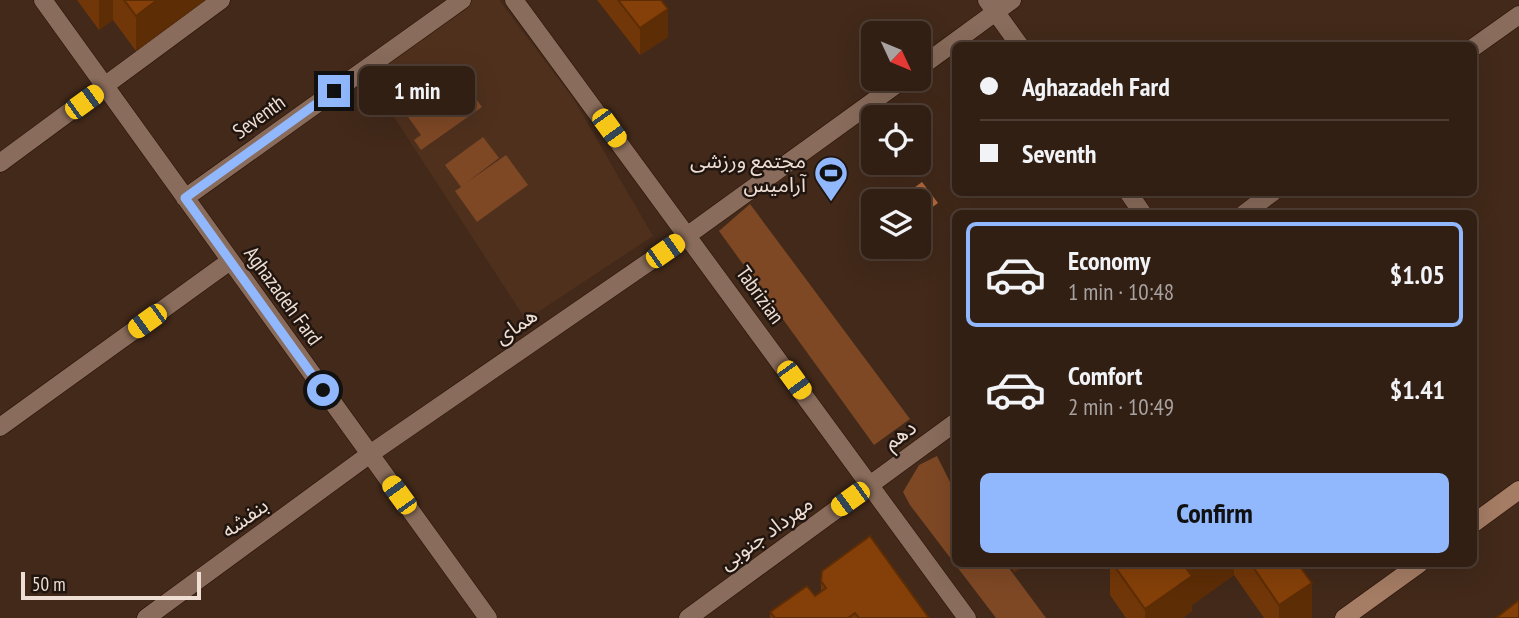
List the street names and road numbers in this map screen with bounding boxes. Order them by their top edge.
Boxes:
street label: Seventh [227,89,290,145]
street label: Aghazadeh Fard [238,241,328,350]
street label: Tabrizian [730,260,790,329]
street label: همای [489,301,542,350]
street label: دهم [878,414,923,457]
street label: مهرداد جنوبی [714,490,818,576]
street label: بنفشه [216,492,273,544]

